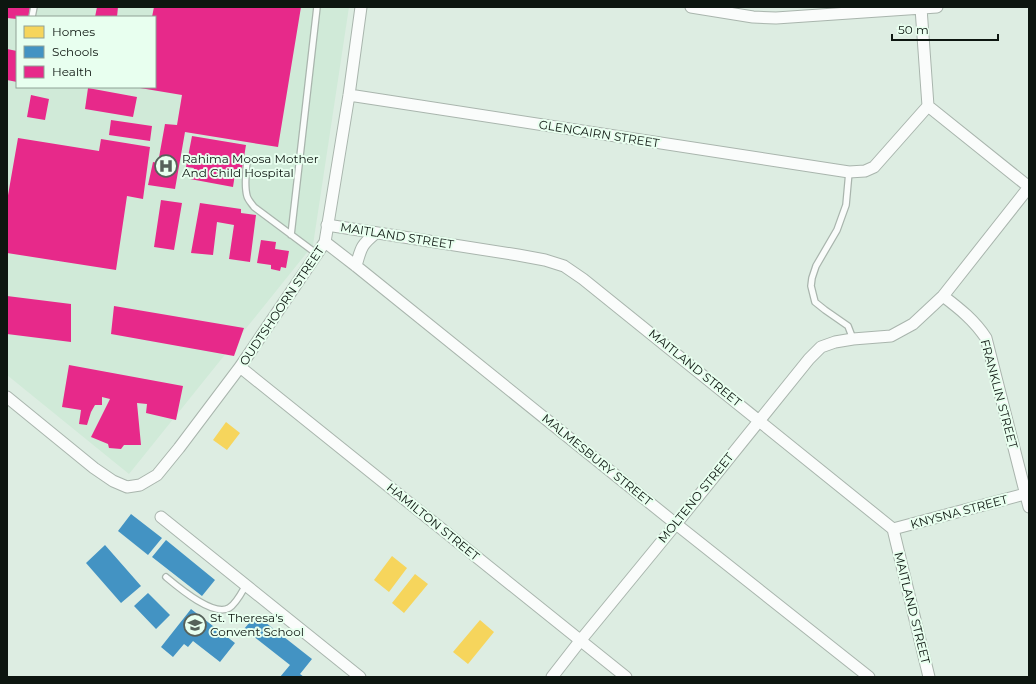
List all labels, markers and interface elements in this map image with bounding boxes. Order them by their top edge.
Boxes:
legend [16,16,156,88]
scale bar [892,16,998,42]
text: 50 m [898,22,929,37]
text: Homes [52,24,95,39]
text: Schools [52,44,98,59]
text: Health [52,64,92,79]
street label: GLENCAIRN STREET [538,117,661,150]
place label: Rahima Moosa Mother And Child Hospital [182,151,319,180]
hospital icon: Rahima Moosa Mother And Child Hospital [153,153,179,179]
street label: MAITLAND STREET [339,219,455,252]
street label: OUDTSHOORN STREET [236,243,327,368]
street label: MAITLAND STREET [646,326,745,410]
street label: FRANKLIN STREET [978,338,1021,450]
street label: MALMESBURY STREET [539,410,656,509]
street label: MOLTENO STREET [655,450,737,546]
street label: HAMILTON STREET [384,480,483,564]
street label: KNYSNA STREET [909,491,1009,532]
street label: MAITLAND STREET [891,550,934,666]
place label: St. Theresa's Convent School [210,610,304,639]
school or university icon: St. Theresa's Convent School [182,612,208,638]

